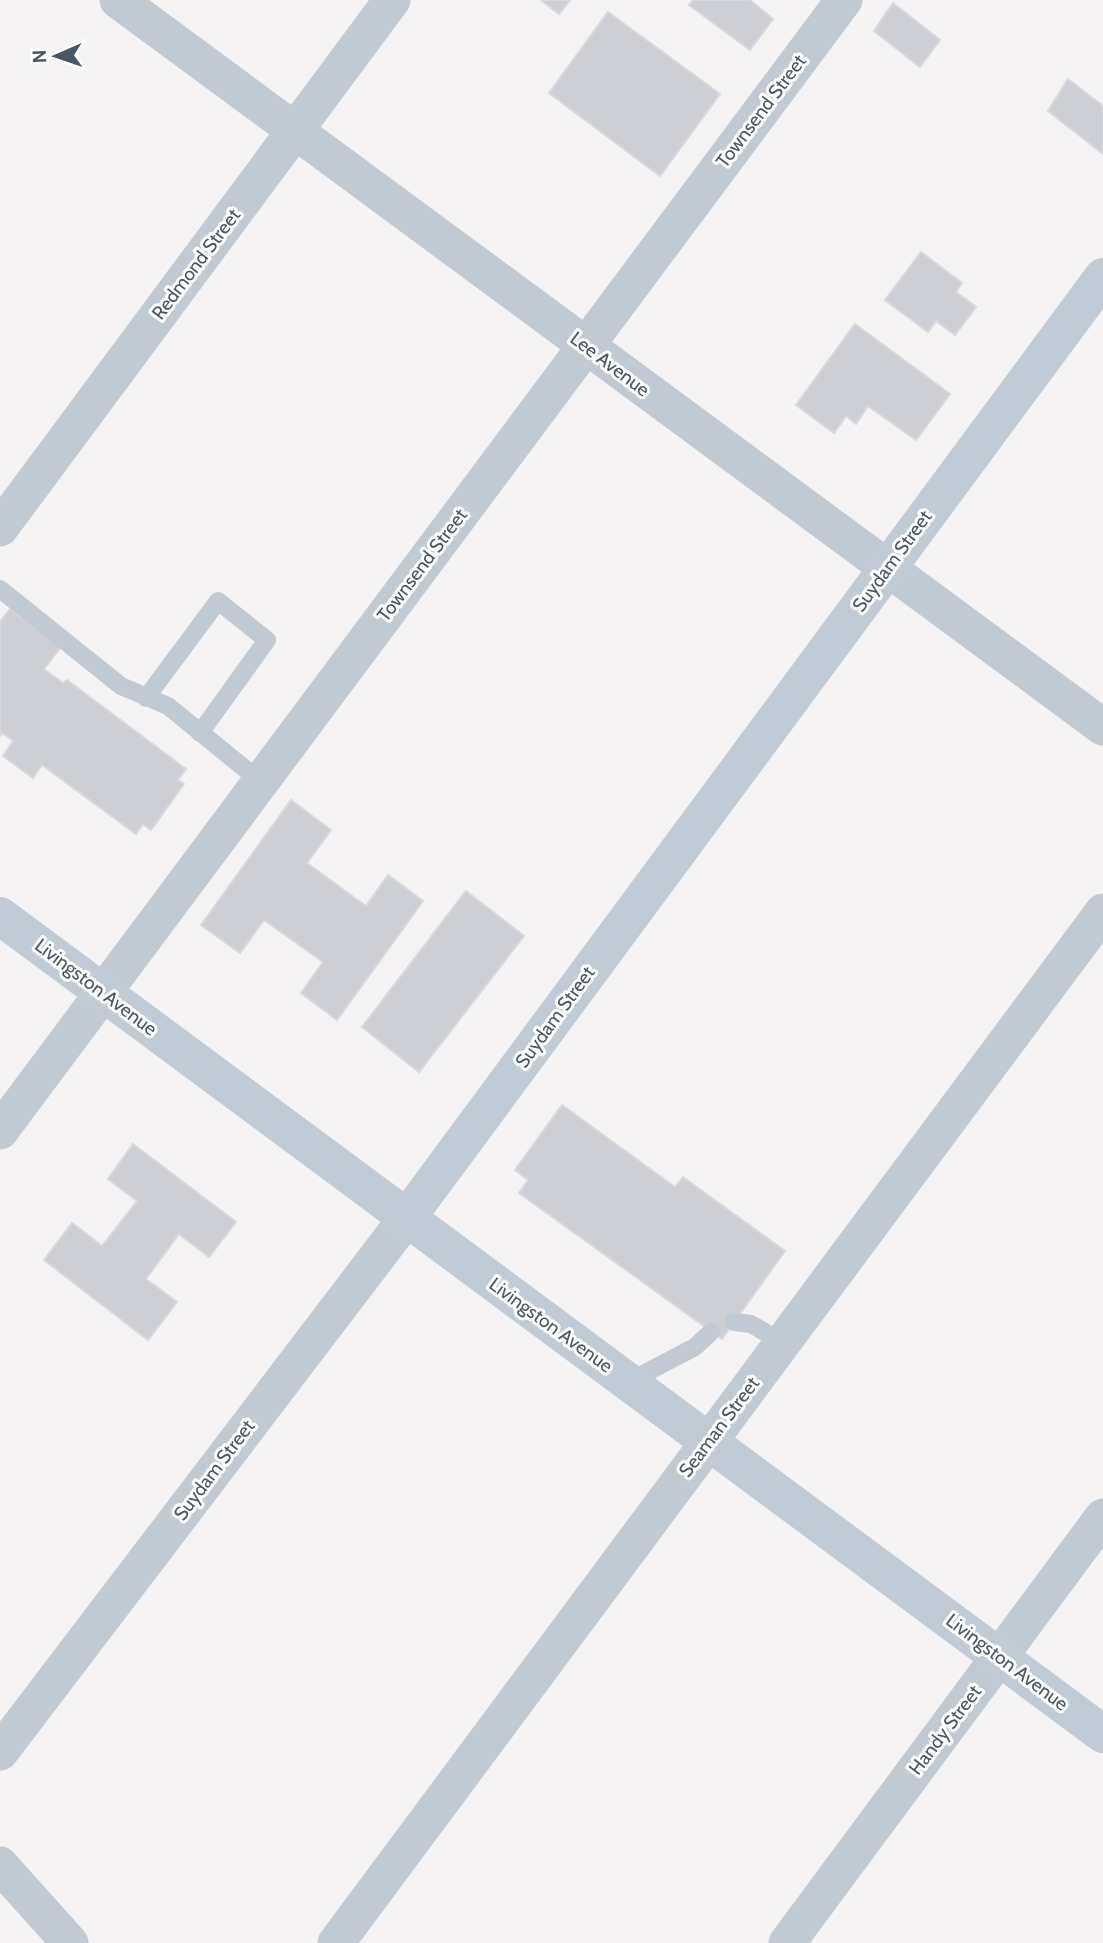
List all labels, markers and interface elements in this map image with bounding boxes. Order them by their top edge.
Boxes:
north arrow [21,21,91,91]
text: N [28,49,51,64]
street label: Townsend Street [711,50,811,172]
street label: Redmond Street [147,204,245,324]
street label: Lee Avenue [566,327,654,401]
street label: Townsend Street [372,504,472,626]
street label: Suydam Street [847,505,937,616]
street label: Livingston Avenue [30,934,162,1041]
street label: Suydam Street [510,961,600,1072]
street label: Livingston Avenue [485,1273,617,1378]
street label: Seaman Street [674,1372,764,1482]
street label: Suydam Street [169,1415,260,1525]
street label: Livingston Avenue [941,1609,1073,1716]
street label: Handy Street [904,1680,987,1779]

